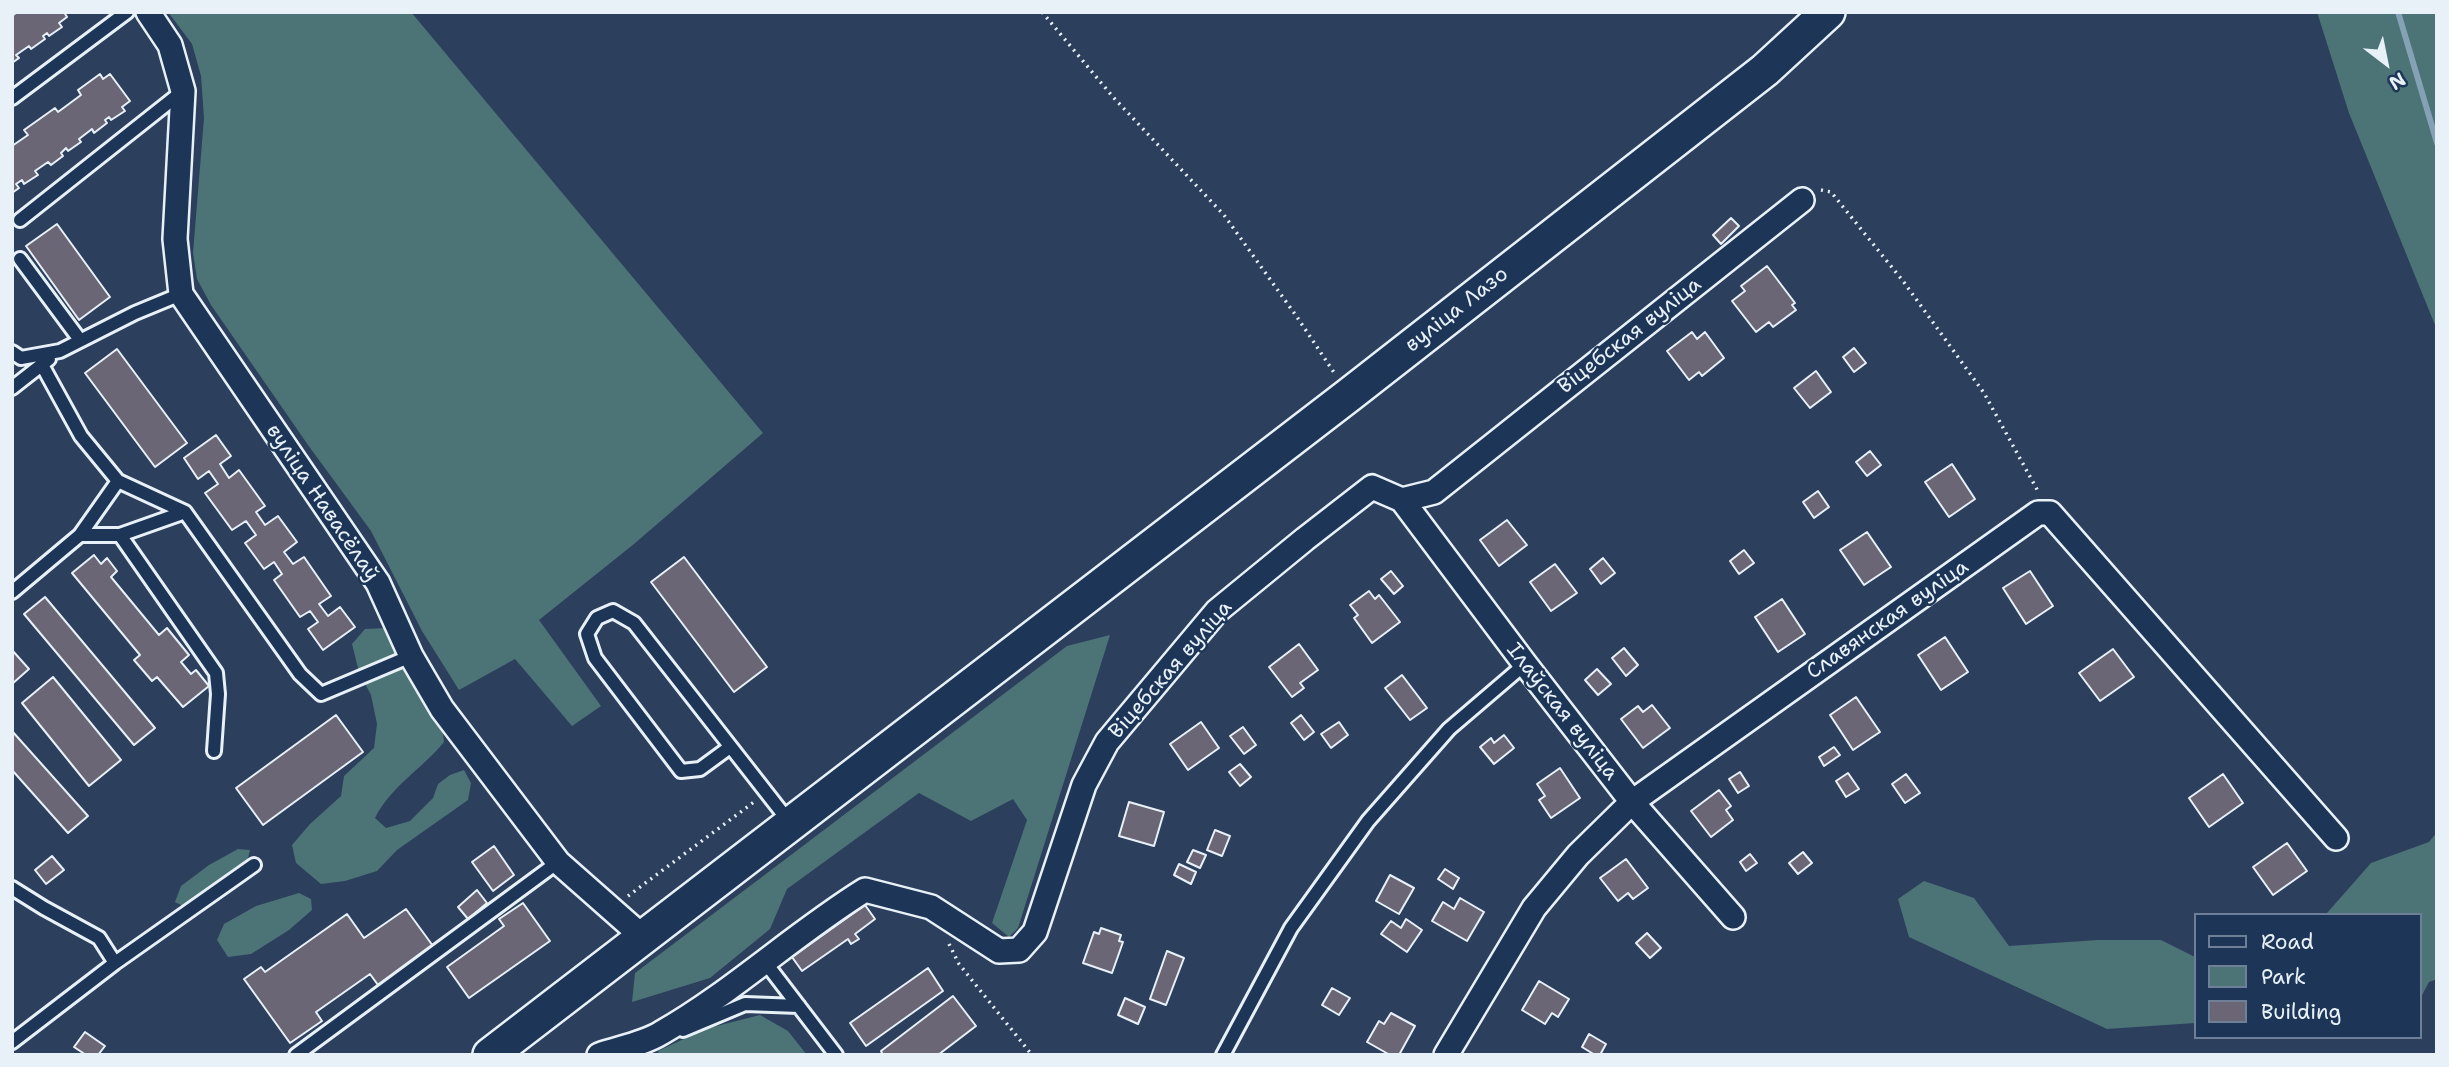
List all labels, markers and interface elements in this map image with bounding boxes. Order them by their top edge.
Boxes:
north arrow [2351,28,2421,98]
text: N [2384,67,2410,96]
street label: вуліца Лазо [1400,262,1514,358]
street label: Віцебская вуліца [1553,272,1707,400]
street label: вуліца Навасёлаў [260,420,384,586]
street label: Славянская вуліца [1802,555,1974,685]
street label: Віцебская вуліца [1104,596,1238,744]
street label: Ілаўская вуліца [1501,638,1623,786]
legend [2194,913,2421,1039]
text: Road [2261,928,2314,956]
text: Park [2261,963,2306,991]
text: Building [2261,998,2341,1026]

